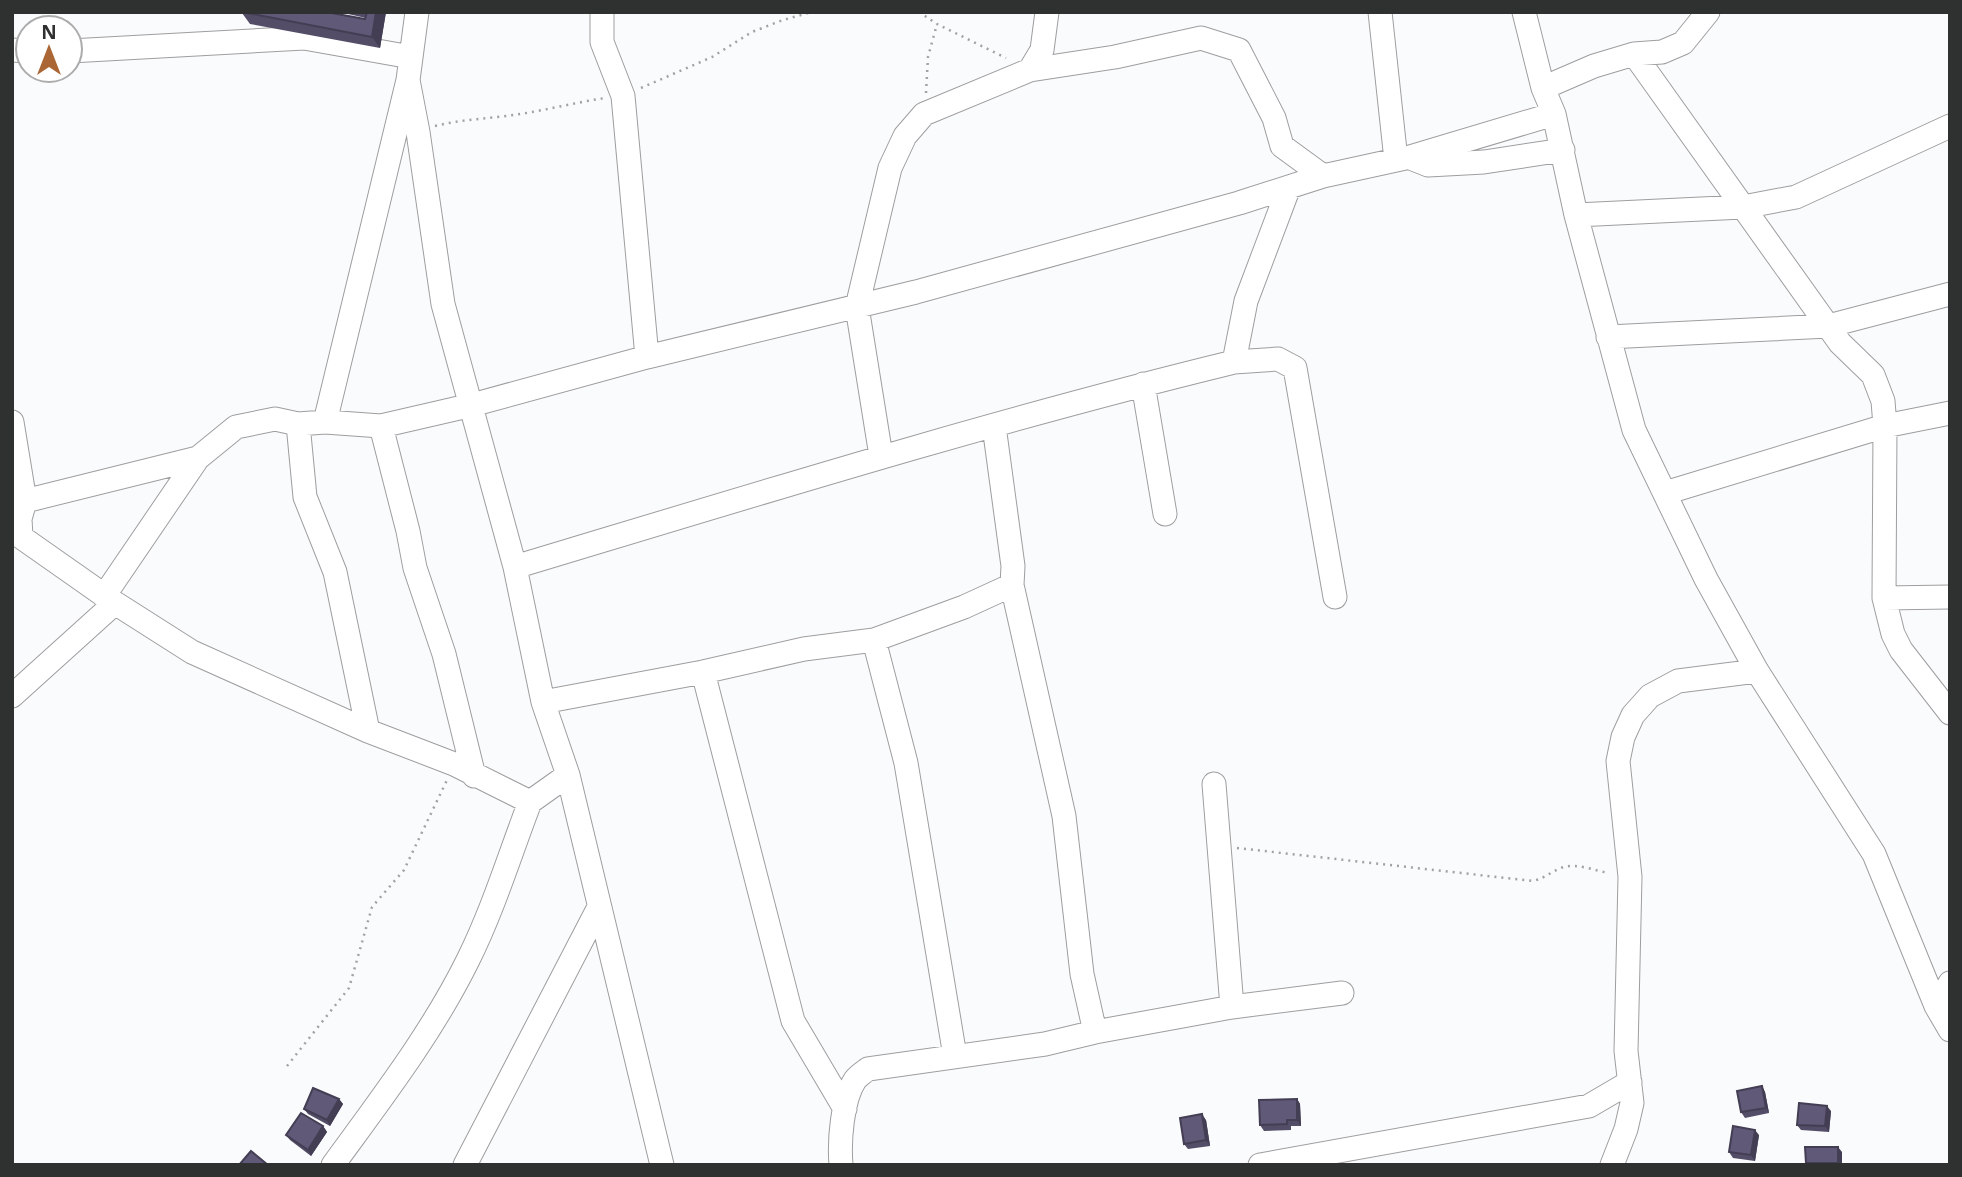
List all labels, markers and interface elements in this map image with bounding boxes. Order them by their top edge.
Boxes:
north arrow [14,14,84,84]
text: N [41,19,57,45]

